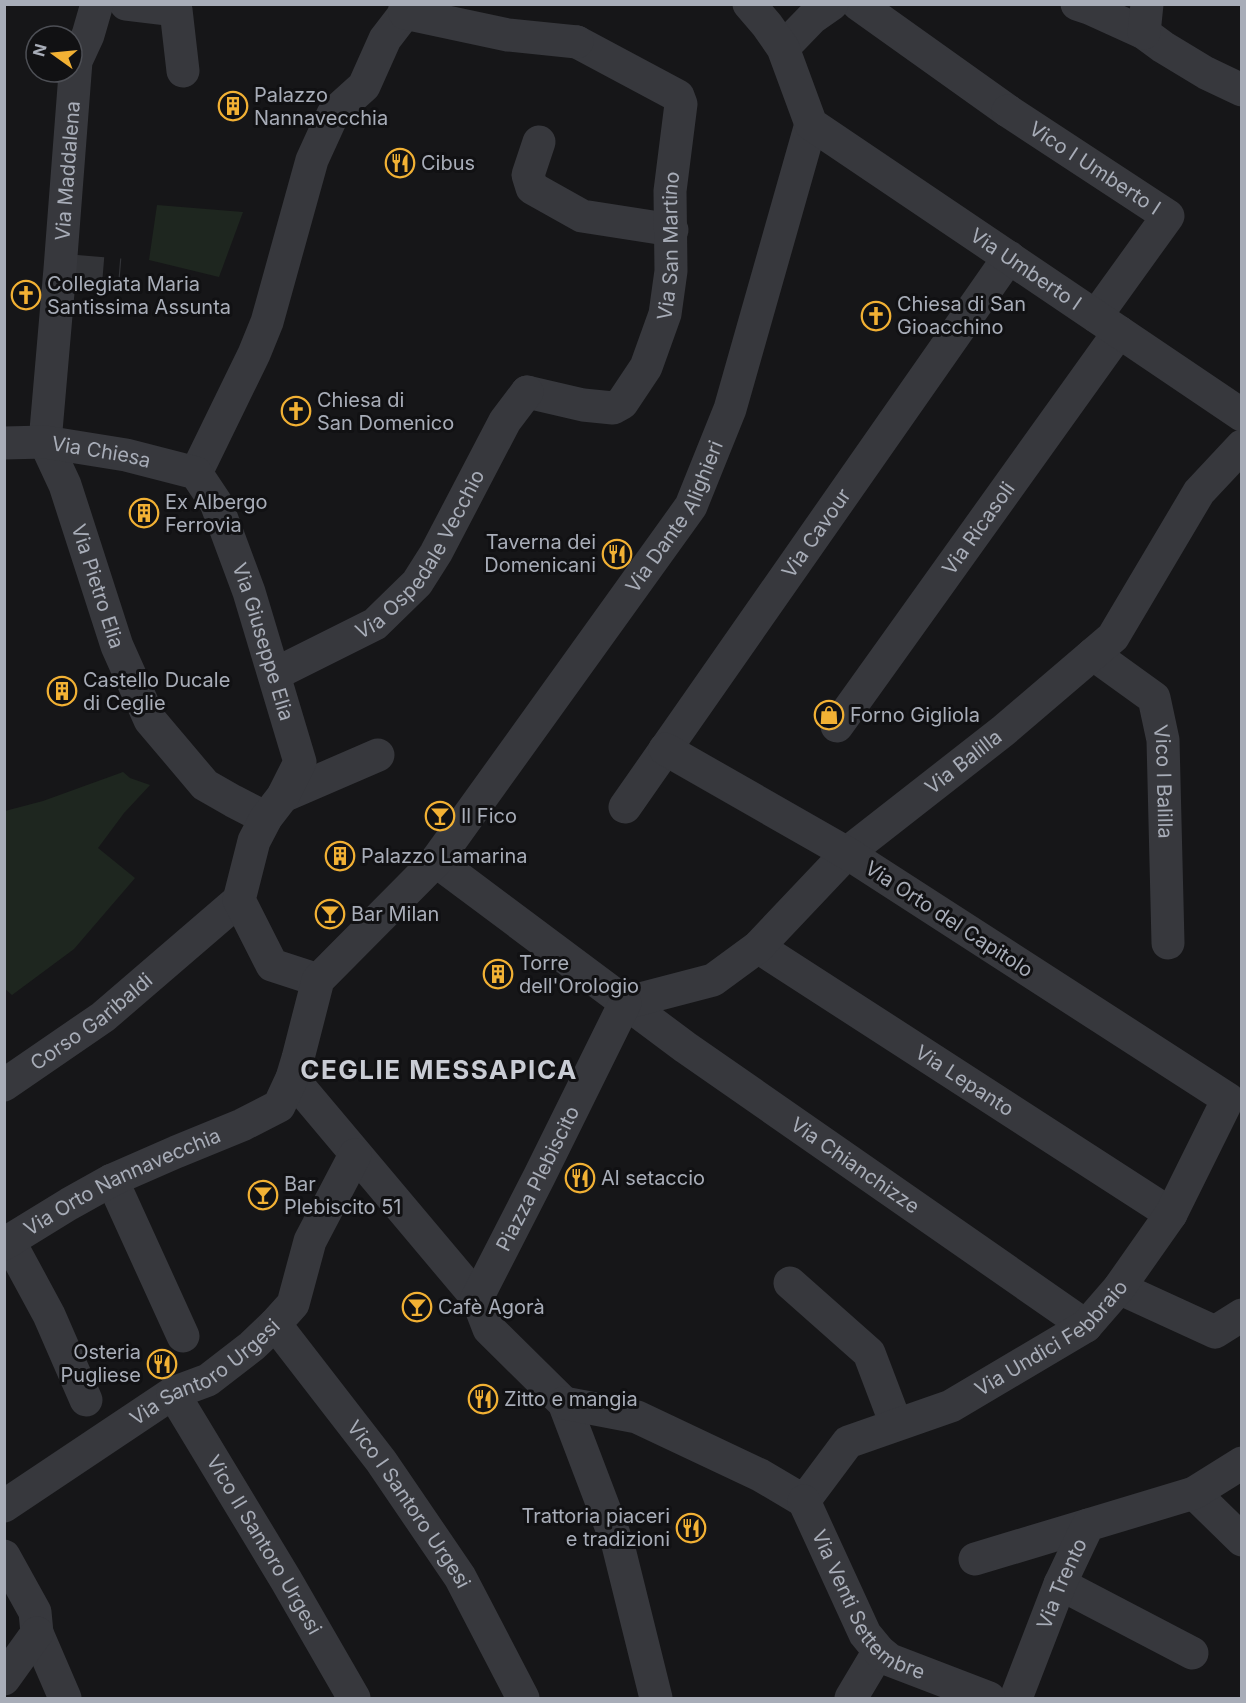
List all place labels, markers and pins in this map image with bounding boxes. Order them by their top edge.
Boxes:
place label: Palazzo Nannavecchia [254,83,388,130]
building icon: Palazzo Nannavecchia [217,90,249,122]
restaurant icon: Cibus [384,147,416,179]
place label: Cibus [421,151,475,175]
place label: Collegiata Maria Santissima Assunta [47,272,231,319]
church icon: Collegiata Maria Santissima Assunta [10,279,42,311]
place label: Chiesa di San Gioacchino [897,292,1026,339]
church icon: Chiesa di San Gioacchino [860,300,892,332]
place label: Chiesa di San Domenico [317,388,454,435]
church icon: Chiesa di San Domenico [280,395,312,427]
place label: Ex Albergo Ferrovia [165,490,268,537]
building icon: Ex Albergo Ferrovia [128,497,160,529]
place label: Taverna dei Domenicani [484,530,596,577]
restaurant icon: Taverna dei Domenicani [601,538,633,570]
place label: Castello Ducale di Ceglie [83,668,230,715]
building icon: Castello Ducale di Ceglie [46,675,78,707]
shop icon: Forno Gigliola [813,699,845,731]
place label: Forno Gigliola [850,703,980,727]
bar icon: Il Fico [424,800,456,832]
place label: Il Fico [461,804,517,828]
building icon: Palazzo Lamarina [324,840,356,872]
place label: Palazzo Lamarina [361,844,528,868]
bar icon: Bar Milan [314,898,346,930]
place label: Bar Milan [351,902,439,926]
place label: Torre dell'Orologio [519,951,639,998]
building icon: Torre dell'Orologio [482,958,514,990]
restaurant icon: Al setaccio [564,1162,596,1194]
place label: Al setaccio [601,1166,705,1190]
place label: Bar Plebiscito 51 [284,1172,401,1219]
bar icon: Bar Plebiscito 51 [247,1179,279,1211]
bar icon: Cafè Agorà [401,1291,433,1323]
place label: Cafè Agorà [438,1295,545,1319]
place label: Osteria Pugliese [61,1340,141,1387]
restaurant icon: Osteria Pugliese [146,1348,178,1380]
restaurant icon: Zitto e mangia [467,1383,499,1415]
place label: Zitto e mangia [504,1387,638,1411]
place label: Trattoria piaceri e tradizioni [521,1504,670,1551]
restaurant icon: Trattoria piaceri e tradizioni [675,1512,707,1544]

